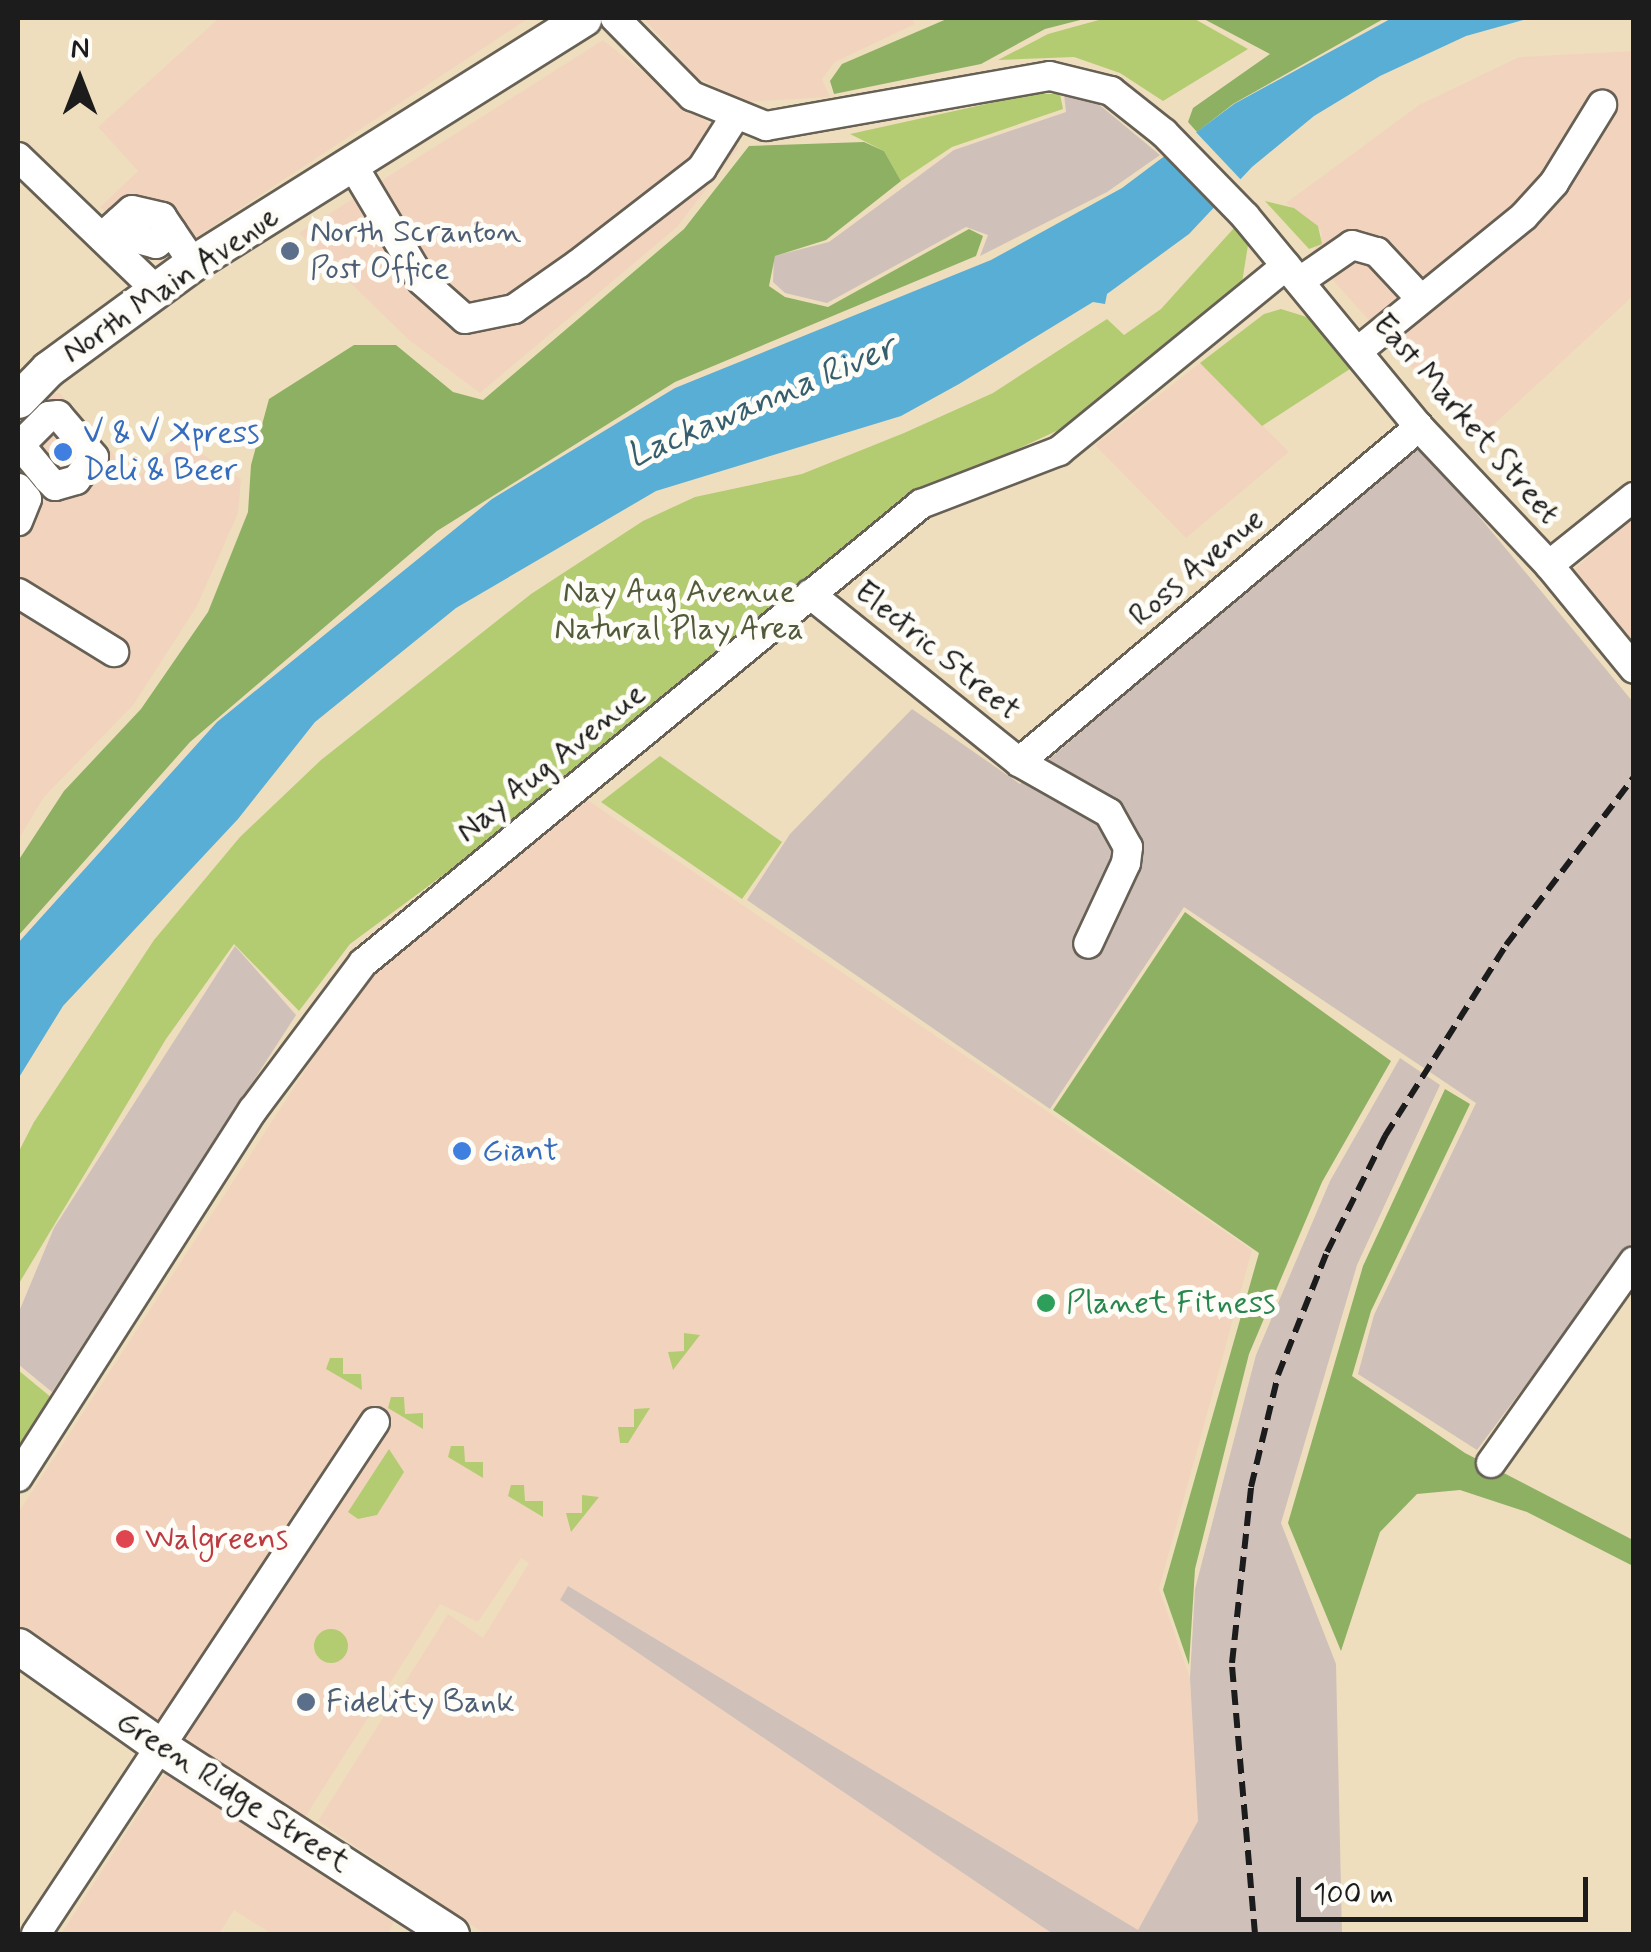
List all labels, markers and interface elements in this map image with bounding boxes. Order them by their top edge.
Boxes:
north arrow [30,30,130,130]
text: N [71,31,89,68]
street label: North Main Avenue [52,196,290,374]
place label: North Scranton Post Office [310,214,521,289]
marker: North Scranton Post Office [279,240,301,262]
street label: East Market Street [1362,304,1570,534]
water label: Lackawanna River [621,327,901,477]
place label: V & V Xpress Deli & Beer [83,415,260,490]
marker: V & V Xpress Deli & Beer [52,441,74,463]
street label: Ross Avenue [1120,499,1274,637]
street label: Electric Street [847,573,1027,729]
park label: Nay Aug Avenue Natural Play Area [554,574,804,649]
street label: Nay Aug Avenue [454,680,648,846]
place label: Giant [482,1132,559,1170]
marker: Giant [451,1140,473,1162]
place label: Planet Fitness [1066,1284,1280,1322]
marker: Planet Fitness [1035,1292,1057,1314]
place label: Walgreens [145,1520,288,1558]
marker: Walgreens [114,1528,136,1550]
place label: Fidelity Bank [326,1683,514,1721]
marker: Fidelity Bank [295,1691,317,1713]
street label: Green Ridge Street [110,1703,356,1881]
scale bar [1301,1857,1594,1919]
text: 100 m [1313,1875,1394,1914]

